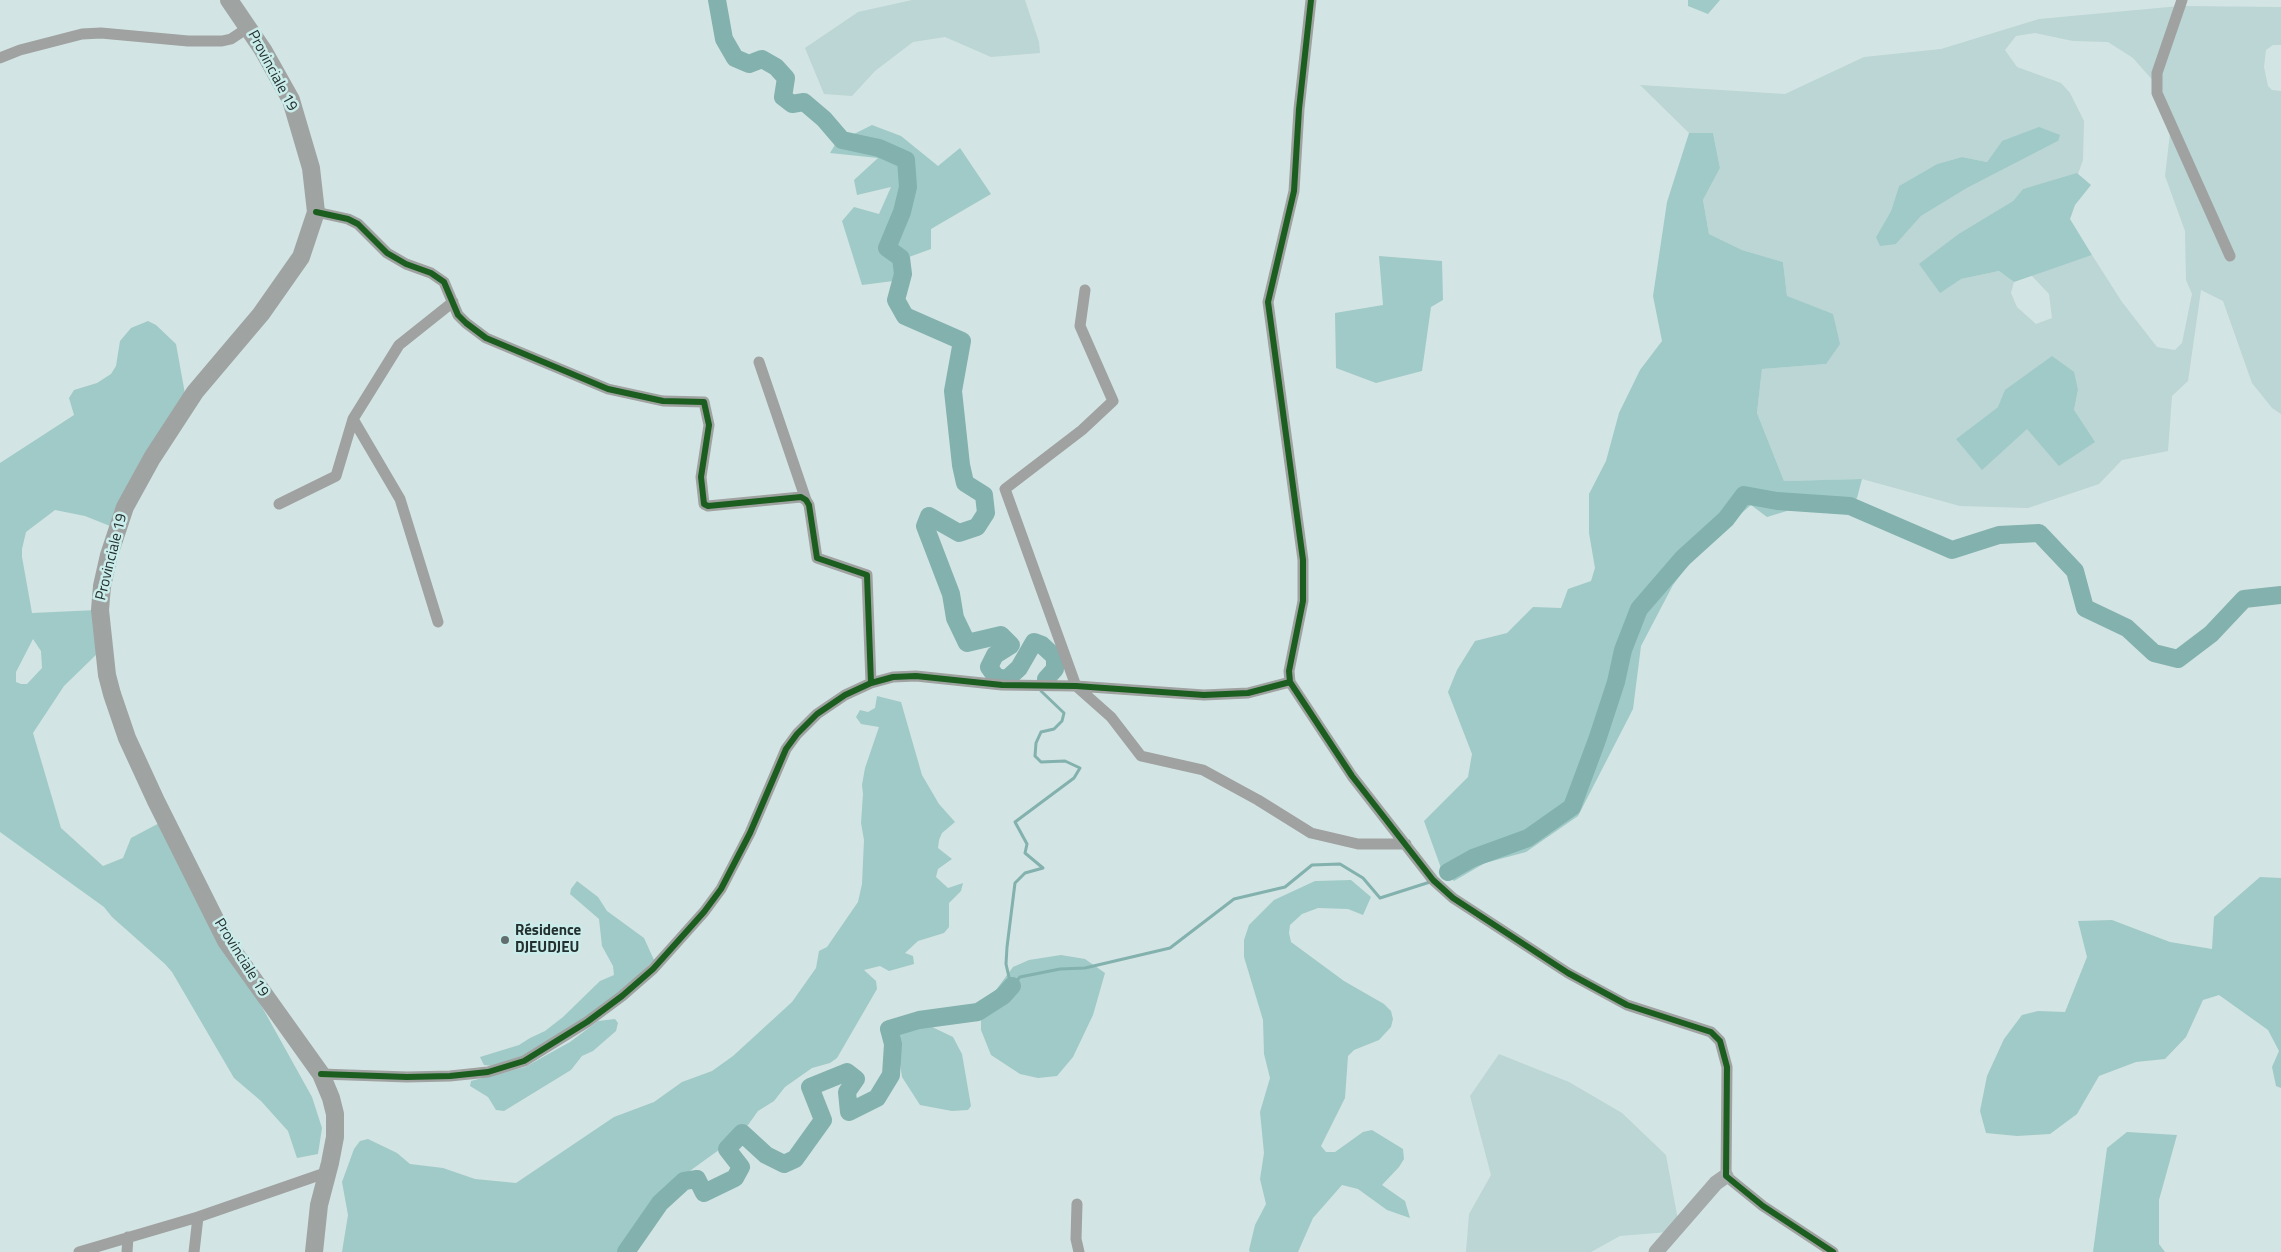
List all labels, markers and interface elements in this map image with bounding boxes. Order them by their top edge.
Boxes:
street label: Provinciale 19 [243,28,301,114]
street label: Provinciale 19 [93,512,131,602]
street label: Provinciale 19 [210,916,272,1000]
place label: Résidence DJEUDJEU [515,922,581,957]
marker: Résidence DJEUDJEU [499,934,511,946]

